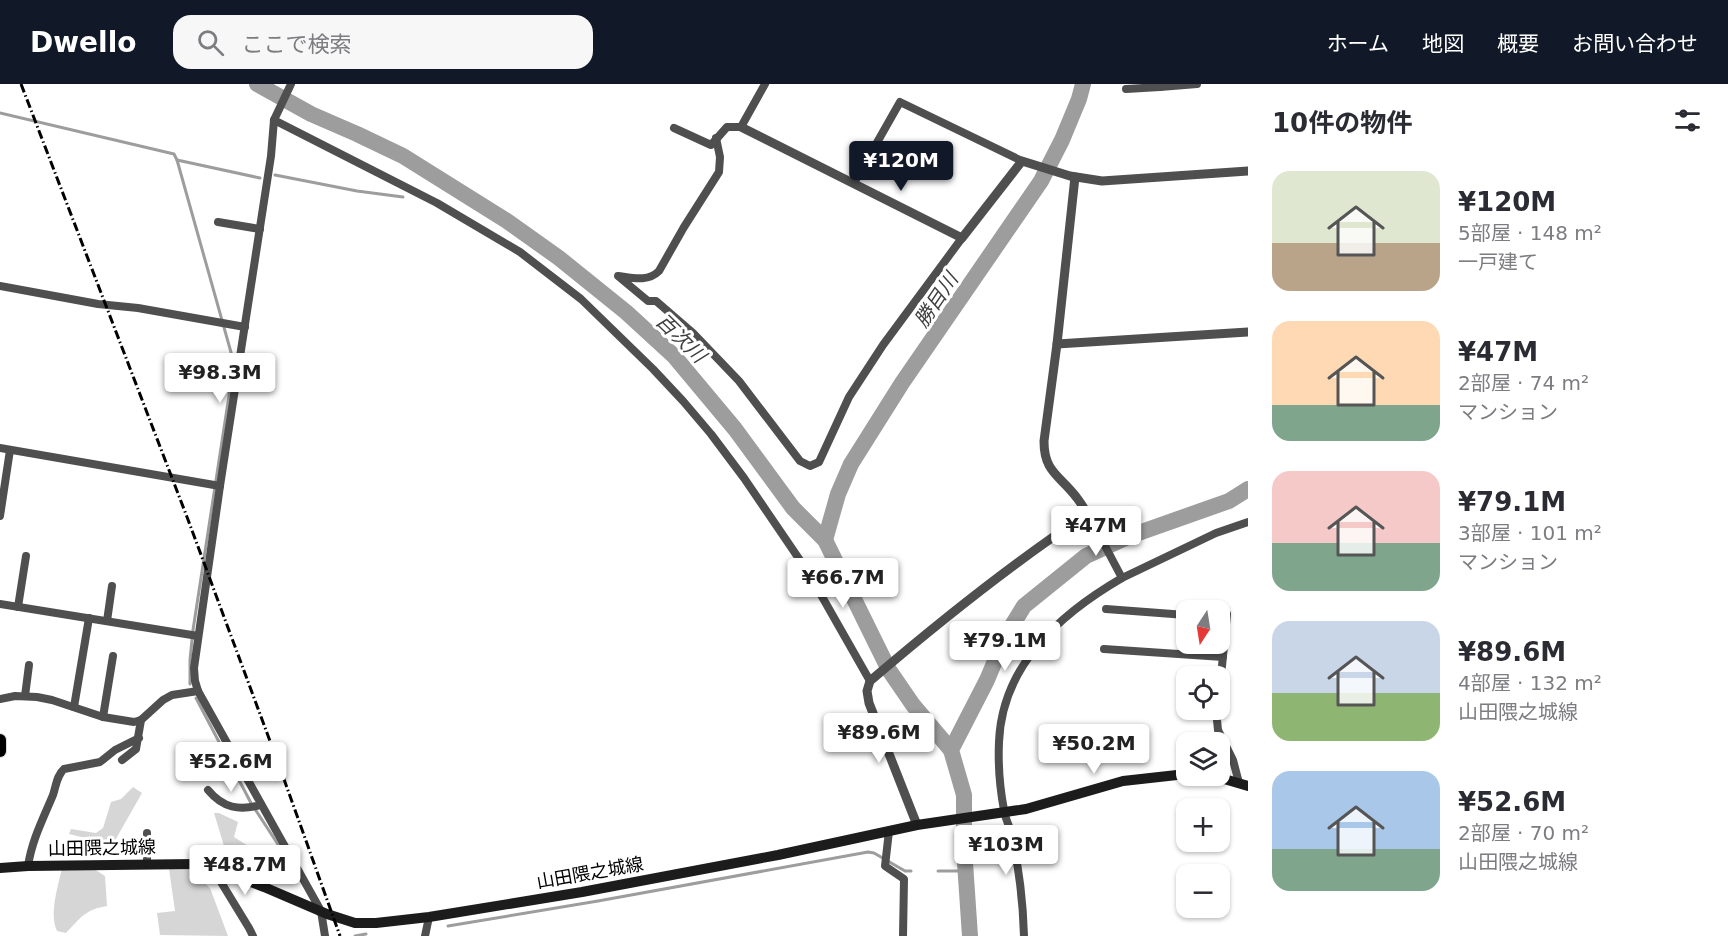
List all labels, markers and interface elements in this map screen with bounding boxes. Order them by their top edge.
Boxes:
search box [173,15,593,69]
text: Dwello [30,26,137,59]
icon: search [194,26,227,59]
text: ここで検索 [242,32,352,57]
text: ホーム [1327,32,1389,56]
text: 地図 [1422,32,1464,56]
text: 概要 [1497,32,1539,56]
text: お問い合わせ [1572,32,1698,56]
icon: filters [1671,104,1704,137]
text: 10件の物件 [1272,108,1412,138]
pin: ¥120M [859,141,943,192]
text: ¥120M [863,148,939,172]
text: ¥120M [1458,187,1556,217]
icon: home [1320,195,1392,267]
text: 5部屋 · 148 m² [1458,221,1602,245]
text: 一戸建て [1458,250,1538,274]
water label: 勝目川 [909,267,964,332]
water label: 百次川 [651,309,712,369]
text: ¥47M [1458,337,1538,367]
icon: home [1320,345,1392,417]
pin: ¥98.3M [171,353,269,404]
text: ¥98.3M [178,360,262,384]
text: 2部屋 · 74 m² [1458,371,1589,395]
text: マンション [1458,400,1558,424]
text: ¥79.1M [1458,487,1566,517]
icon: home [1320,495,1392,567]
pin: ¥47M [1060,506,1132,557]
text: ¥47M [1065,513,1127,537]
text: 3部屋 · 101 m² [1458,521,1602,545]
text: マンション [1458,550,1558,574]
pin: ¥66.7M [794,558,892,609]
text: ¥66.7M [801,565,885,589]
north arrow [1176,600,1230,654]
map controls [1176,600,1230,918]
pin: ¥79.1M [956,621,1054,672]
text: ¥79.1M [963,628,1047,652]
text: ¥89.6M [1458,637,1566,667]
icon: home [1320,645,1392,717]
button: locate [1176,666,1230,720]
text: 4部屋 · 132 m² [1458,671,1602,695]
text: 山田隈之城線 [1458,700,1578,724]
pin: ¥89.6M [830,713,928,764]
text: ¥89.6M [837,720,921,744]
pin: ¥50.2M [1045,724,1143,775]
text: ¥50.2M [1052,731,1136,755]
button: layers [1176,732,1230,786]
pin: ¥52.6M [182,742,280,793]
text: ¥52.6M [189,749,273,773]
text: ¥52.6M [1458,787,1566,817]
icon: home [1320,795,1392,867]
button: + [1176,798,1230,852]
text: 2部屋 · 70 m² [1458,821,1589,845]
pin: ¥103M [964,825,1048,876]
text: ¥103M [968,832,1044,856]
street label: 山田隈之城線 [48,836,156,859]
pin: ¥48.7M [196,845,294,896]
text: 山田隈之城線 [1458,850,1578,874]
text: ¥48.7M [203,852,287,876]
street label: 山田隈之城線 [535,853,645,892]
button: − [1176,864,1230,918]

